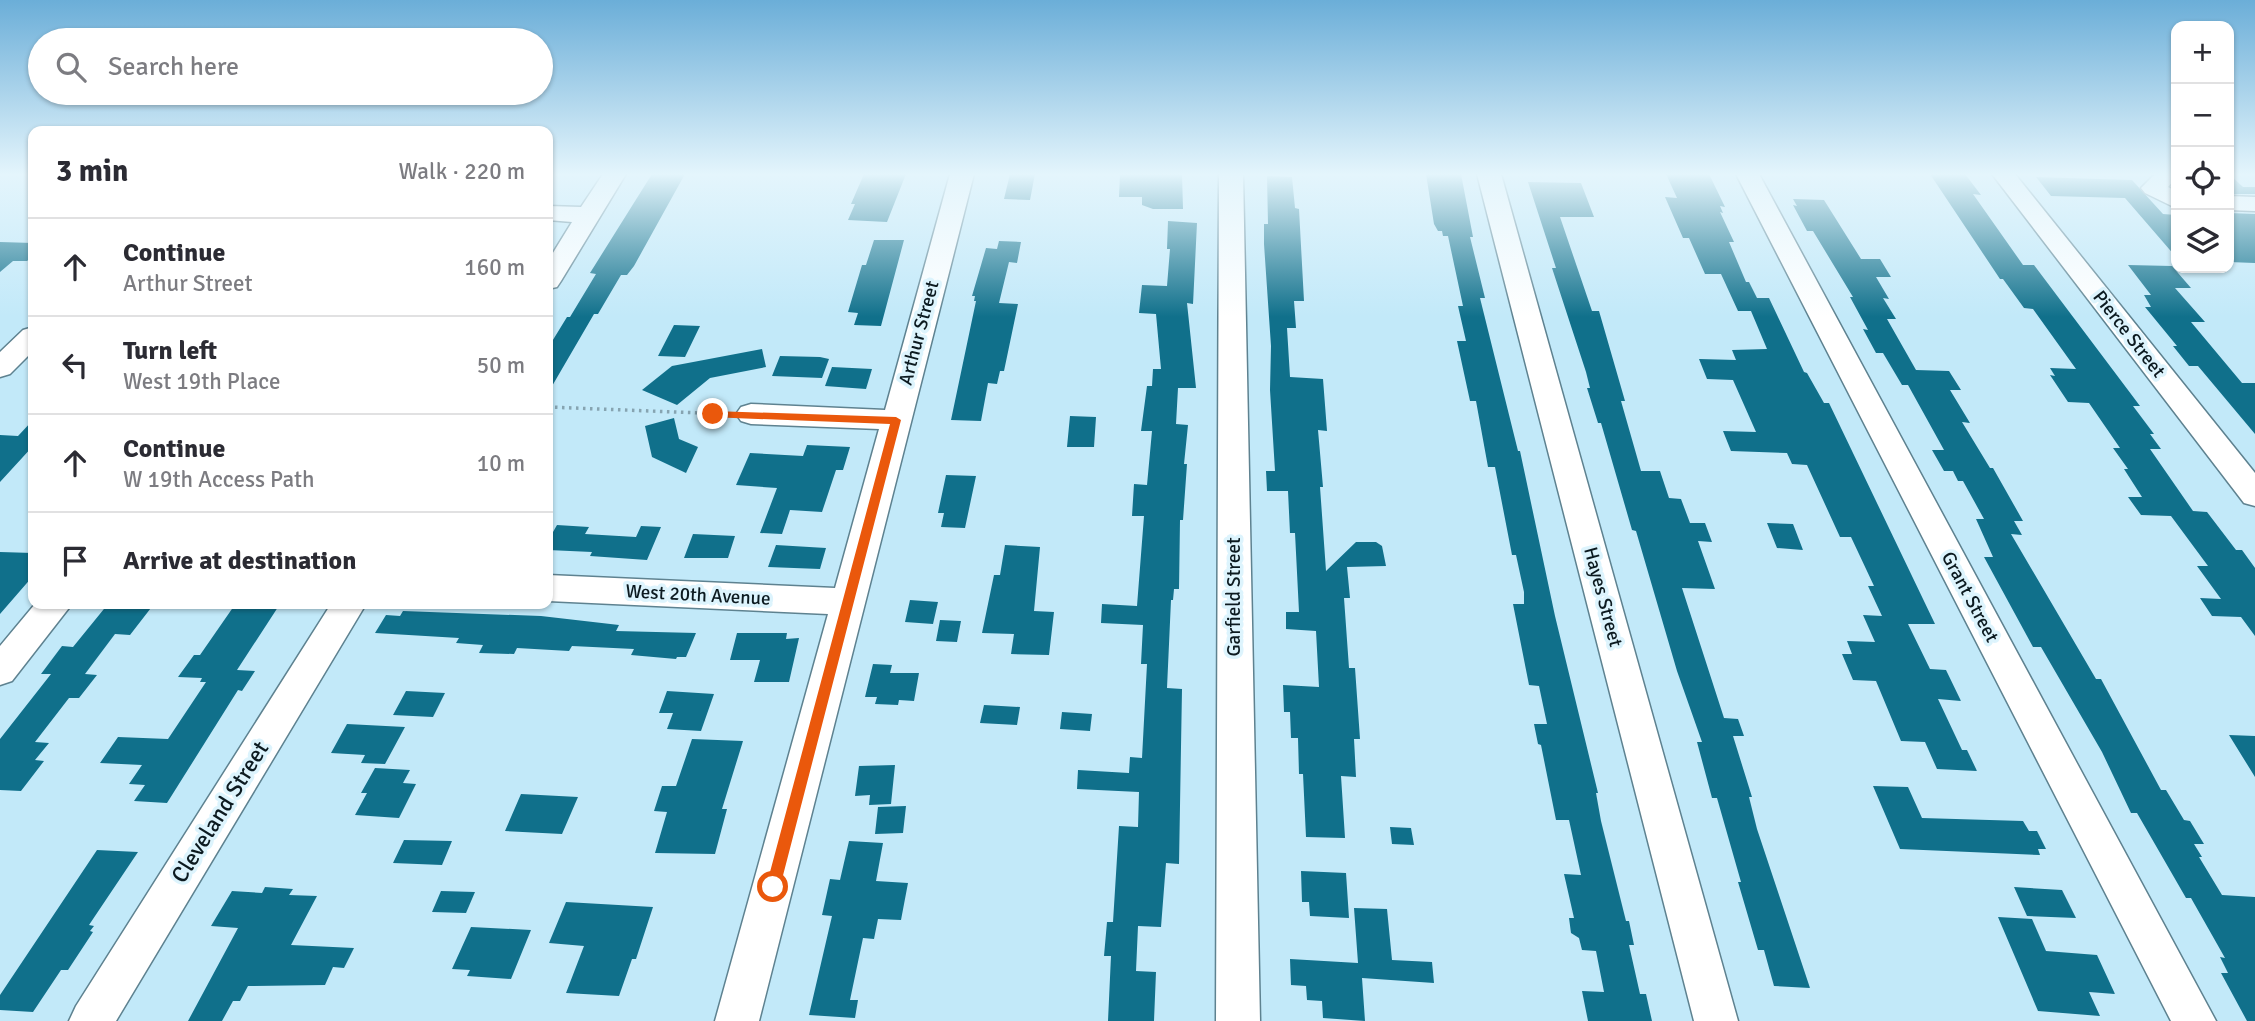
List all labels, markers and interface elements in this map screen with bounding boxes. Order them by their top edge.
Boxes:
map controls [2171,21,2234,273]
button: + [2171,21,2234,84]
search box [28,28,553,105]
icon: search [52,48,90,86]
text: Search here [108,51,239,83]
button: − [2171,84,2234,147]
button: locate [2171,147,2234,210]
text: 3 min [56,153,128,190]
text: Walk · 220 m [399,157,525,186]
button: layers [2171,210,2234,273]
text: Continue [123,237,225,269]
icon: ahead [56,248,94,286]
text: 160 m [464,253,525,282]
text: Arthur Street [123,269,253,298]
street label: Arthur Street [894,278,945,388]
street label: Pierce Street [2087,286,2171,383]
text: Turn left [123,335,217,367]
icon: left [56,346,94,384]
text: 50 m [477,351,525,380]
text: West 19th Place [123,367,280,396]
route end [697,398,728,429]
text: Continue [123,433,225,465]
icon: ahead [56,444,94,482]
text: 10 m [477,449,525,478]
text: W 19th Access Path [123,465,315,494]
street label: Garfield Street [1222,537,1246,657]
icon: arrive [56,542,94,580]
street label: Hayes Street [1578,544,1628,650]
text: Arrive at destination [123,545,356,577]
street label: Grant Street [1936,547,2004,647]
street label: West 20th Avenue [625,579,771,611]
street label: Cleveland Street [165,736,275,888]
route start [757,871,788,902]

